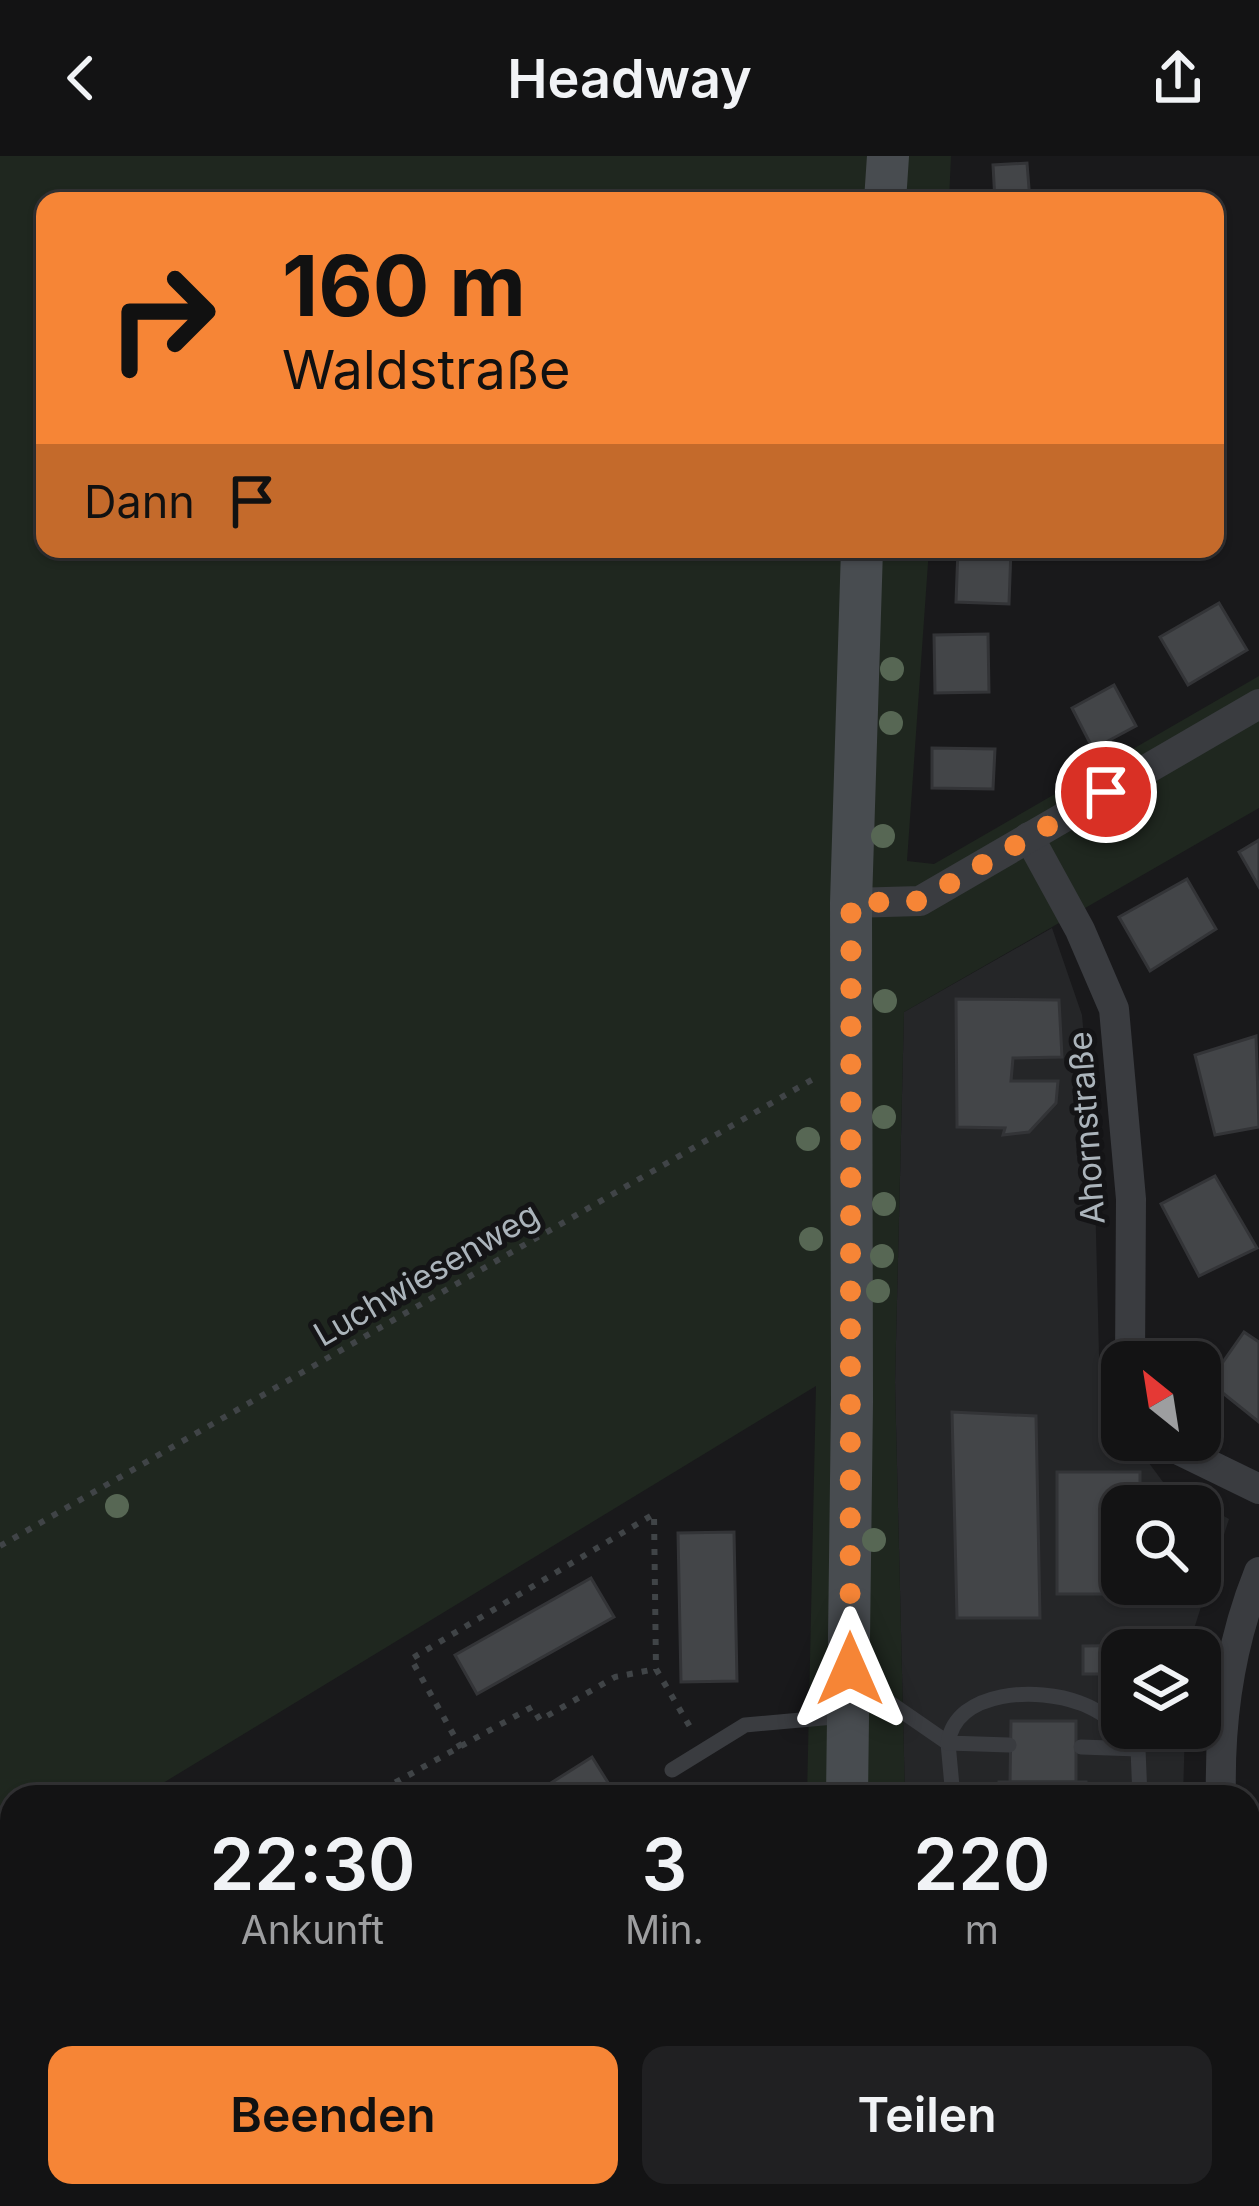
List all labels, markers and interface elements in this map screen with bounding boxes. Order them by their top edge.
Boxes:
icon: back [48,45,114,111]
icon: share [1145,45,1211,111]
text: Headway [507,46,752,111]
text: 160 m [282,235,526,336]
icon: right [84,240,240,396]
text: Waldstraße [282,337,571,402]
icon: arrive [219,468,285,534]
text: Dann [84,474,195,529]
pin [1055,741,1157,843]
icon: arrive [1073,759,1139,825]
street label: Ahornstraße [1059,1030,1113,1226]
street label: Luchwiesenweg [307,1193,545,1355]
north arrow [1101,1341,1221,1461]
map controls [1101,1341,1221,1749]
button: search [1101,1485,1221,1605]
position arrow [787,1606,913,1732]
button: layers [1101,1629,1221,1749]
text: 22:30 [209,1820,415,1907]
text: 3 [641,1820,687,1907]
text: 220 [913,1820,1051,1907]
text: Ankunft [241,1906,384,1953]
text: Min. [625,1906,704,1953]
text: m [965,1906,999,1953]
button: Beenden [48,2046,618,2184]
button: Teilen [642,2046,1212,2184]

